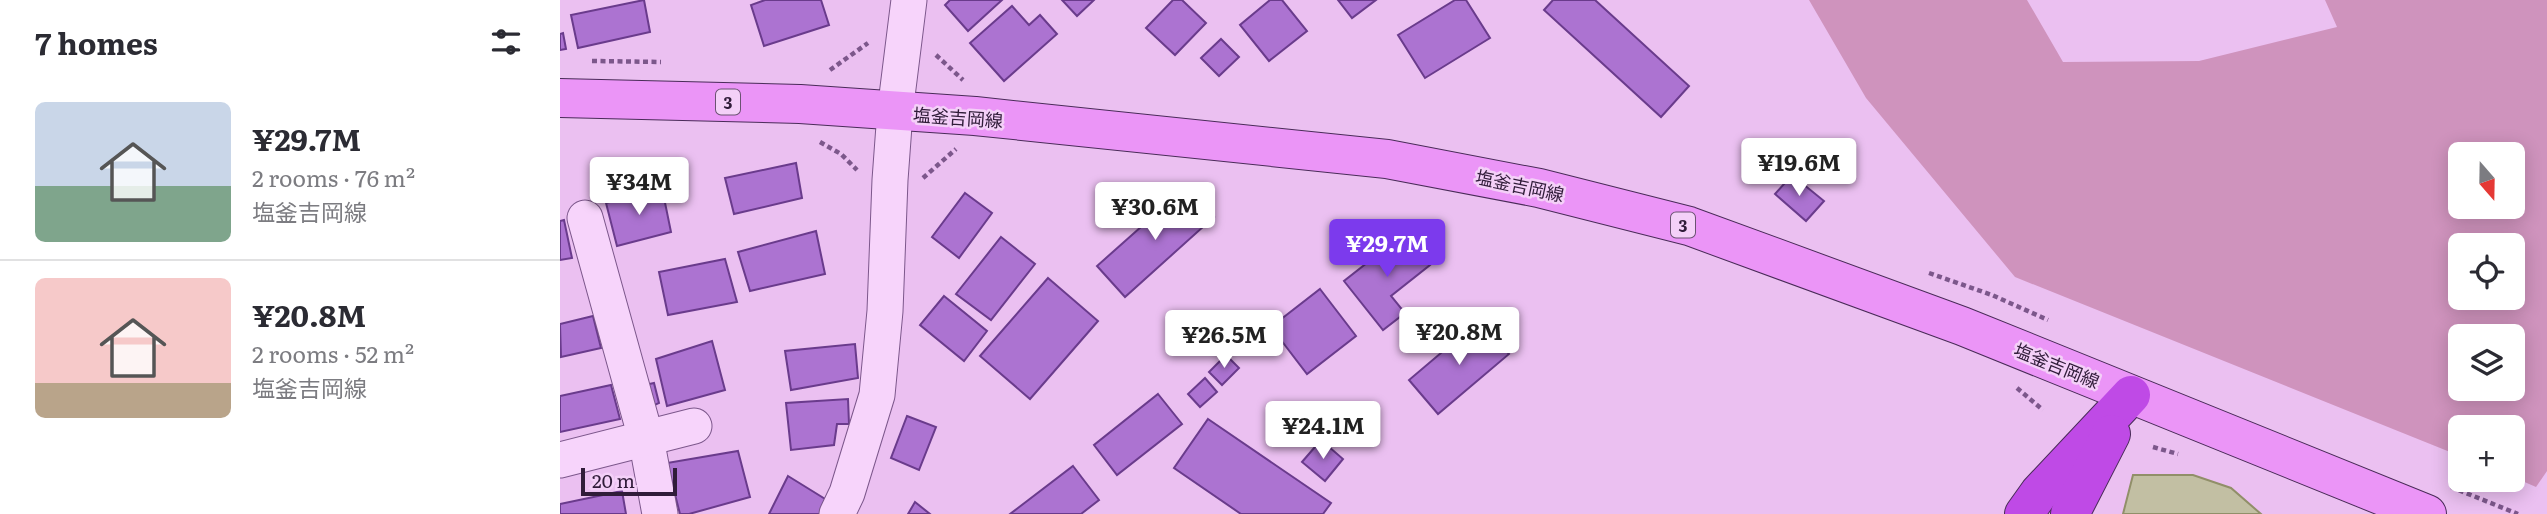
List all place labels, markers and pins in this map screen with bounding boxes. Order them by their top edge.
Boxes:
pin: ¥19.6M [1742,138,1856,198]
pin: ¥34M [598,158,680,217]
pin: ¥30.6M [1098,182,1212,242]
pin: ¥29.7M [1330,219,1444,279]
pin: ¥20.8M [1402,308,1516,367]
pin: ¥26.5M [1167,310,1281,370]
pin: ¥24.1M [1266,402,1380,461]

